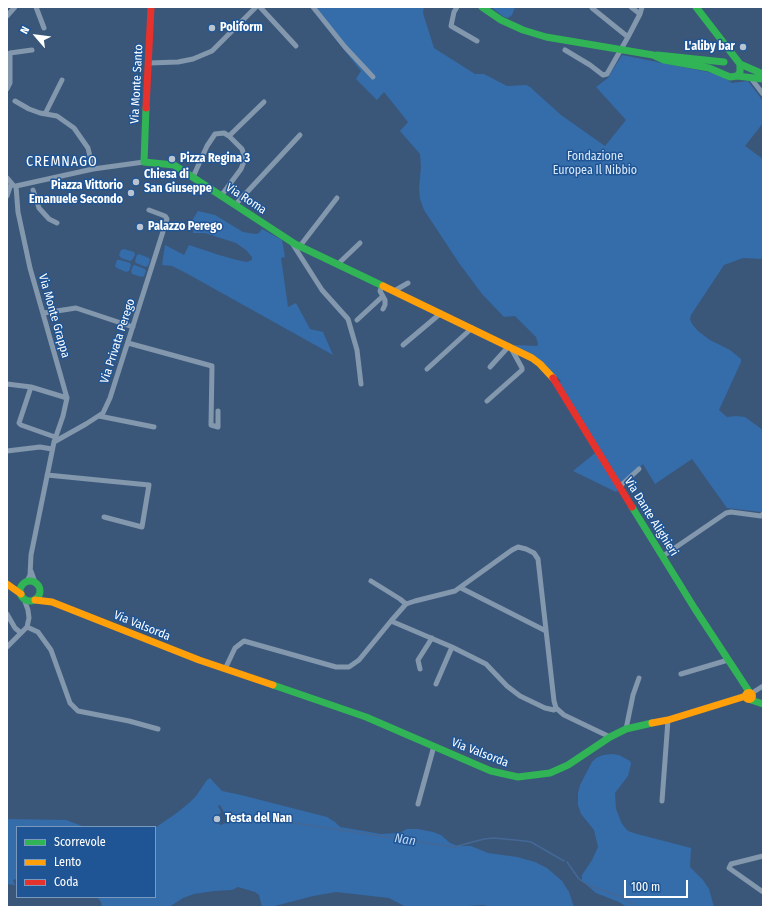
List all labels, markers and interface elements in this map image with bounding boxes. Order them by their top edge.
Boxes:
north arrow [16,16,56,56]
place label: Poliform [220,21,263,35]
marker: Poliform [207,23,217,33]
text: N [18,24,32,36]
place label: L'aliby bar [684,40,735,54]
marker: L'aliby bar [738,42,748,52]
street label: Via Monte Santo [128,44,146,124]
park label: Fondazione Europea Il Nibbio [553,150,637,178]
place label: Pizza Regina 3 [180,152,250,166]
district label: CREMNAGO [26,154,98,170]
marker: Pizza Regina 3 [167,154,177,164]
place label: Chiesa di San Giuseppe [144,168,212,196]
marker: Chiesa di San Giuseppe [131,177,141,187]
place label: Piazza Vittorio Emanuele Secondo [29,179,123,207]
street label: Via Roma [223,181,269,217]
marker: Piazza Vittorio Emanuele Secondo [126,188,136,198]
place label: Palazzo Perego [148,220,222,234]
marker: Palazzo Perego [135,222,145,232]
street label: Via Monte Grappa [35,272,73,360]
street label: Via Privata Perego [98,297,138,385]
street label: Via Dante Alighieri [621,475,681,559]
street label: Via Valsorda [111,608,173,644]
street label: Via Valsorda [449,736,511,770]
place label: Testa del Nan [225,812,292,826]
marker: Testa del Nan [212,814,222,824]
legend [16,826,156,898]
water label: Nan [393,831,417,849]
text: Scorrevole [54,835,106,849]
text: Lento [54,855,81,869]
scale bar [626,872,690,898]
text: Coda [54,875,78,889]
text: 100 m [631,880,660,894]

